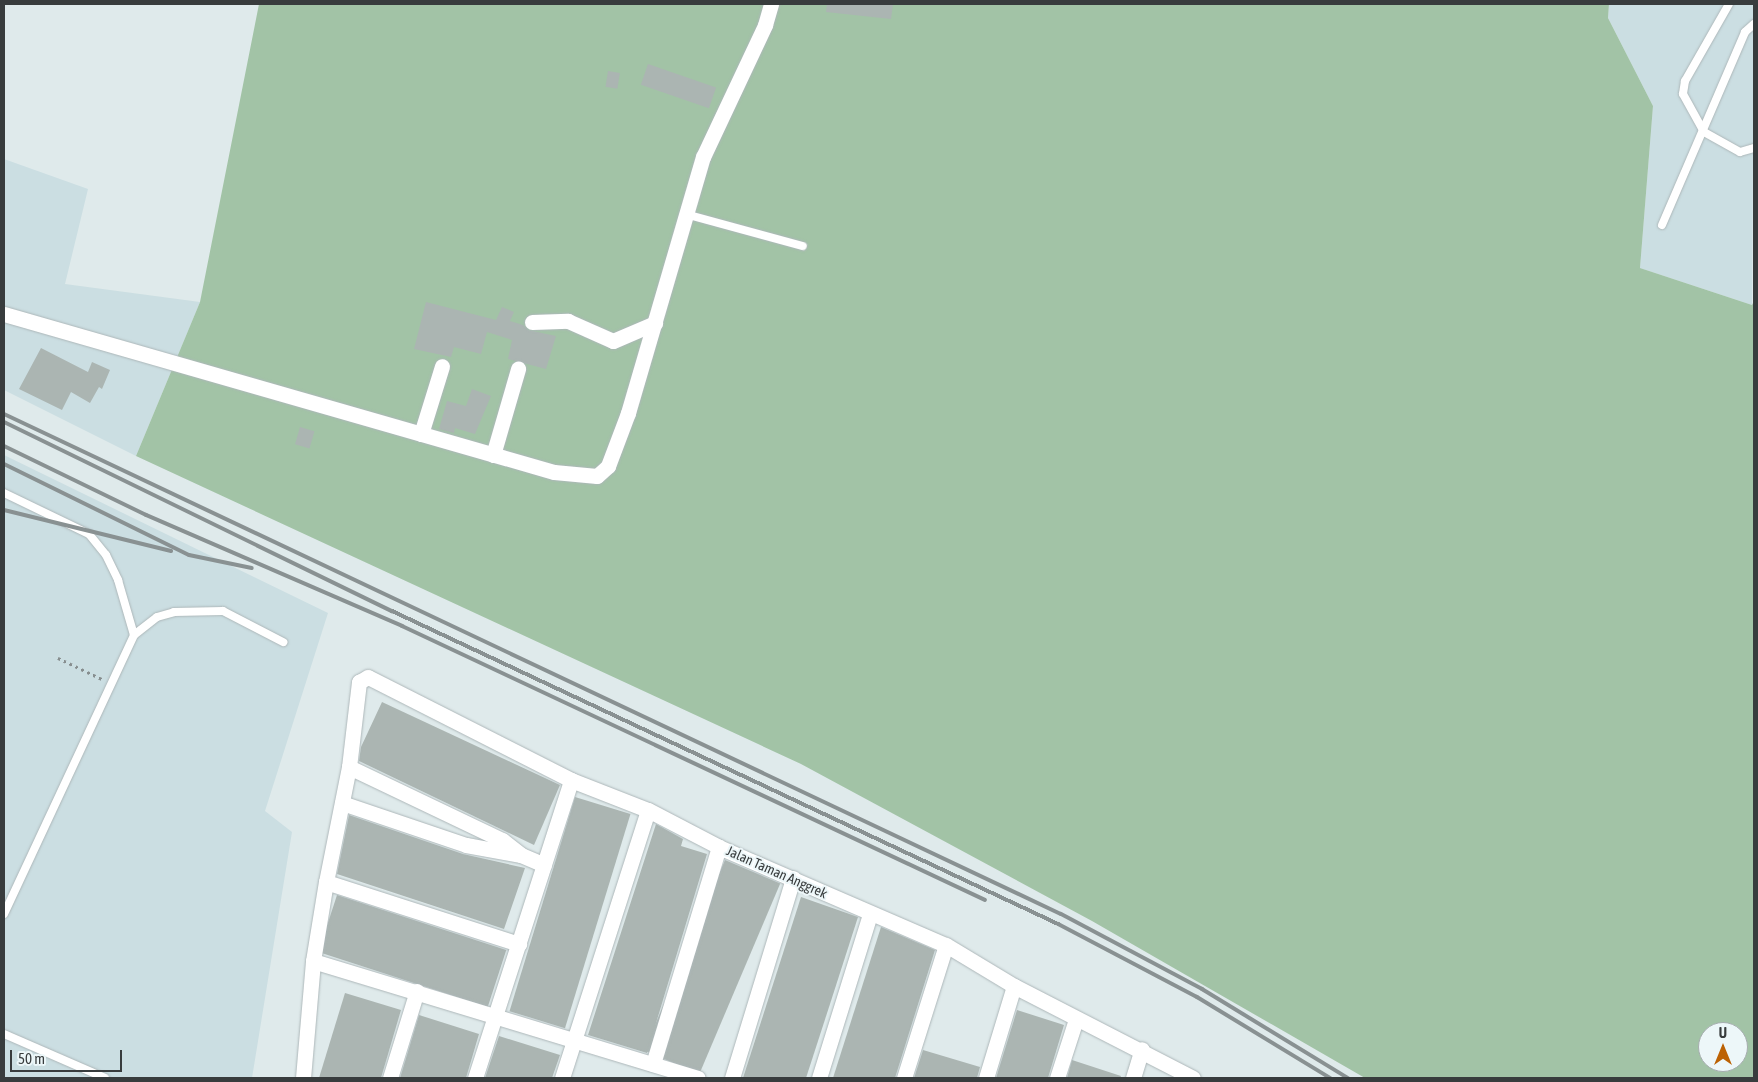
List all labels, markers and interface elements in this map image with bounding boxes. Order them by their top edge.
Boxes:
street label: Jalan Taman Anggrek [724,842,830,902]
north arrow [1698,1022,1748,1072]
text: U [1719,1025,1727,1041]
scale bar [12,1040,125,1072]
text: 50 m [18,1050,45,1067]

